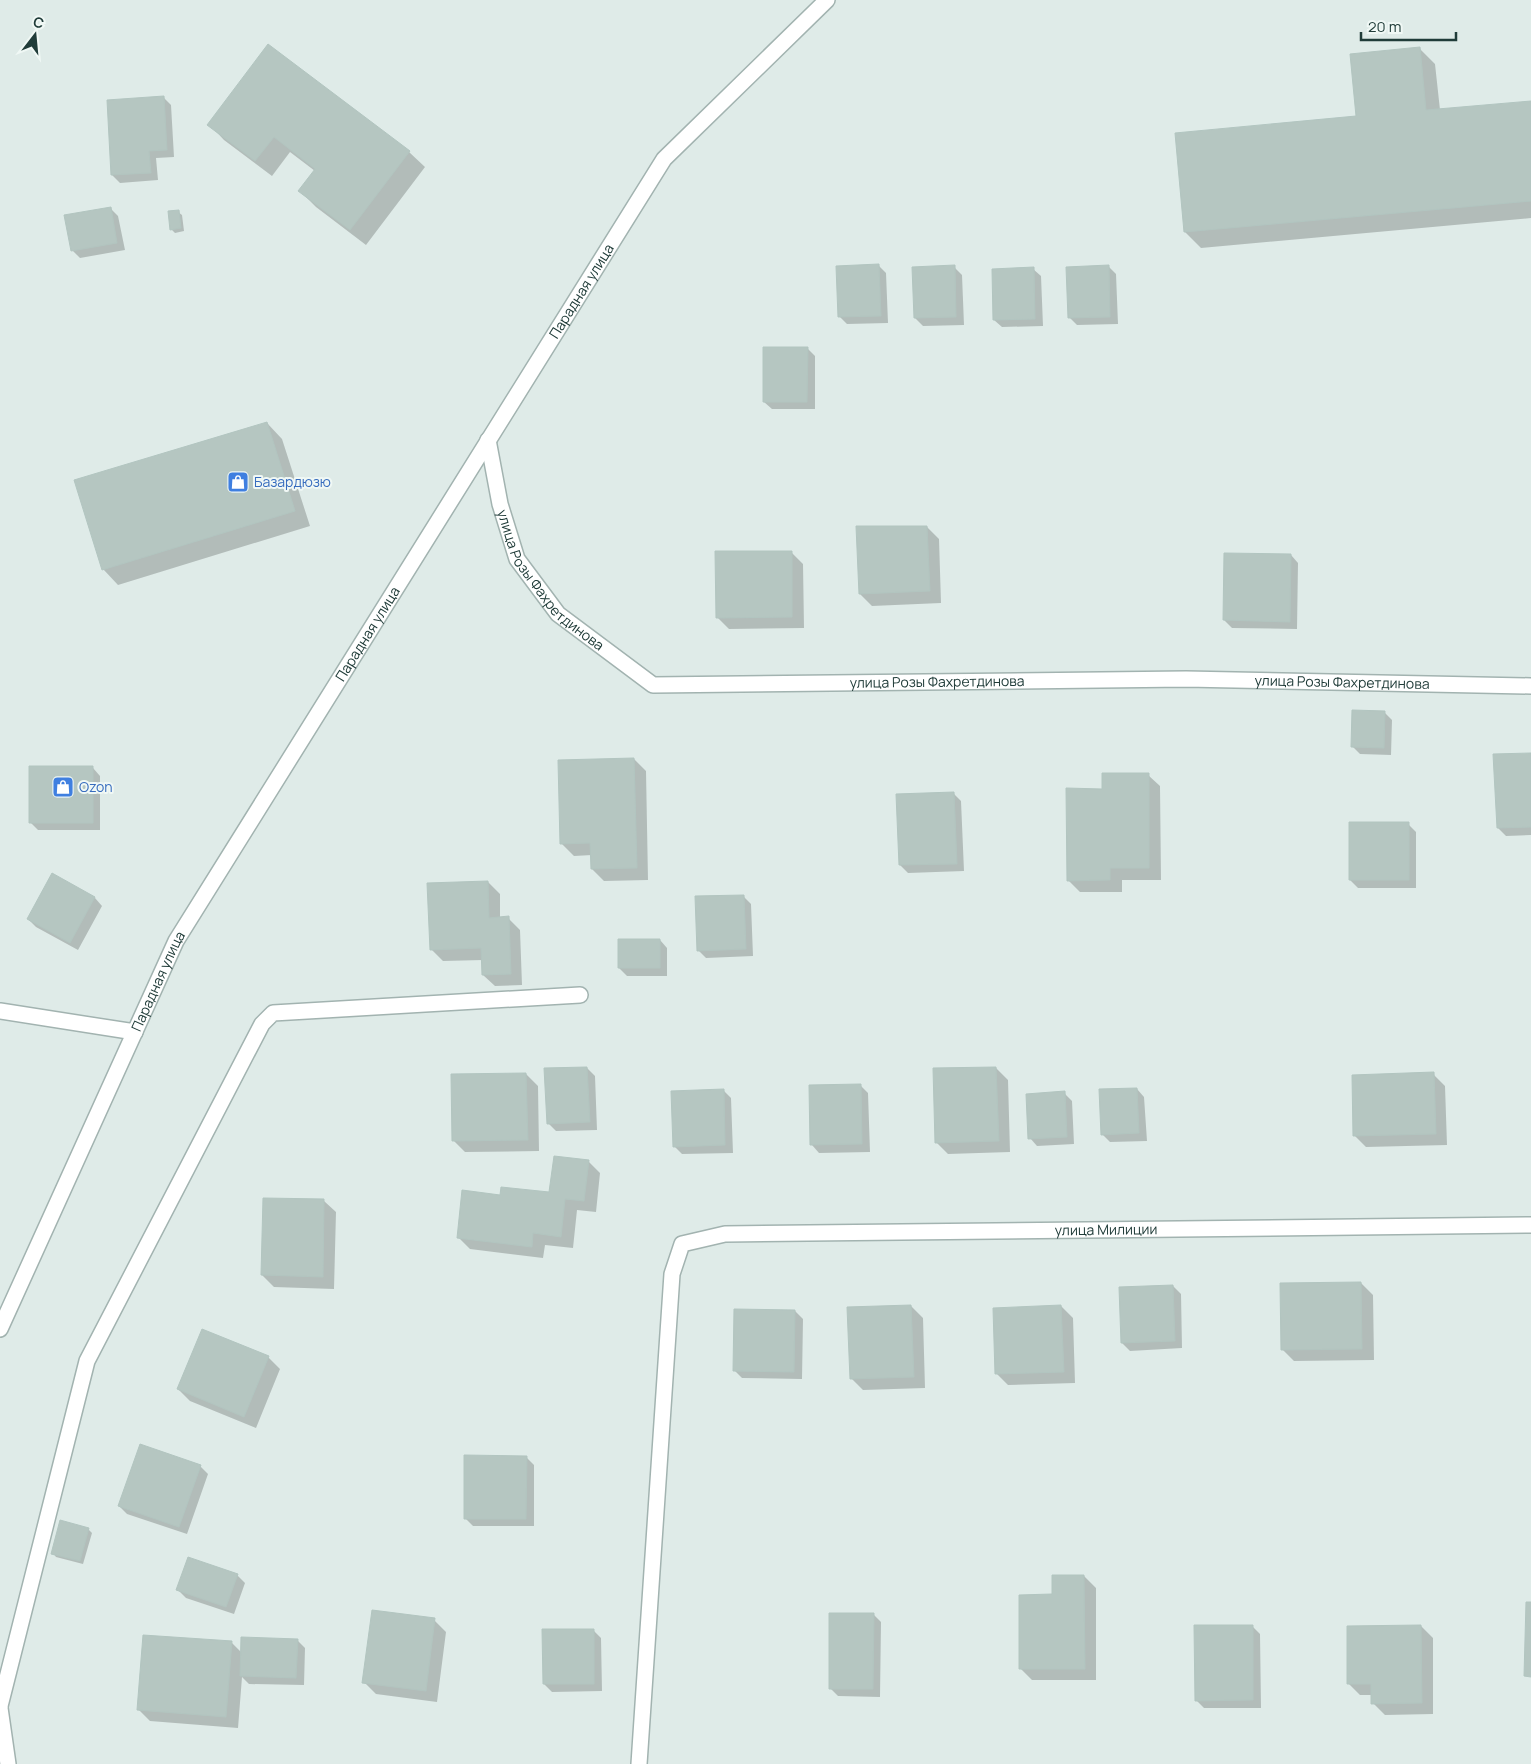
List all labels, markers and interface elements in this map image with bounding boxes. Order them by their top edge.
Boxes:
north arrow [10,10,60,60]
scale bar [1361,10,1456,42]
text: С [31,11,46,33]
text: 20 m [1368,16,1401,37]
street label: Парадная улица [544,240,618,342]
shop icon: Базардюзю [226,470,250,494]
place label: Базардюзю [254,472,331,491]
street label: улица Розы Фахретдинова [493,507,608,654]
street label: Парадная улица [331,583,404,685]
street label: улица Розы Фахретдинова [1254,670,1430,693]
street label: улица Розы Фахретдинова [849,671,1025,692]
shop icon: Ozon [51,775,75,799]
place label: Ozon [79,777,113,796]
street label: Парадная улица [126,927,189,1034]
street label: улица Милиции [1055,1219,1158,1239]

